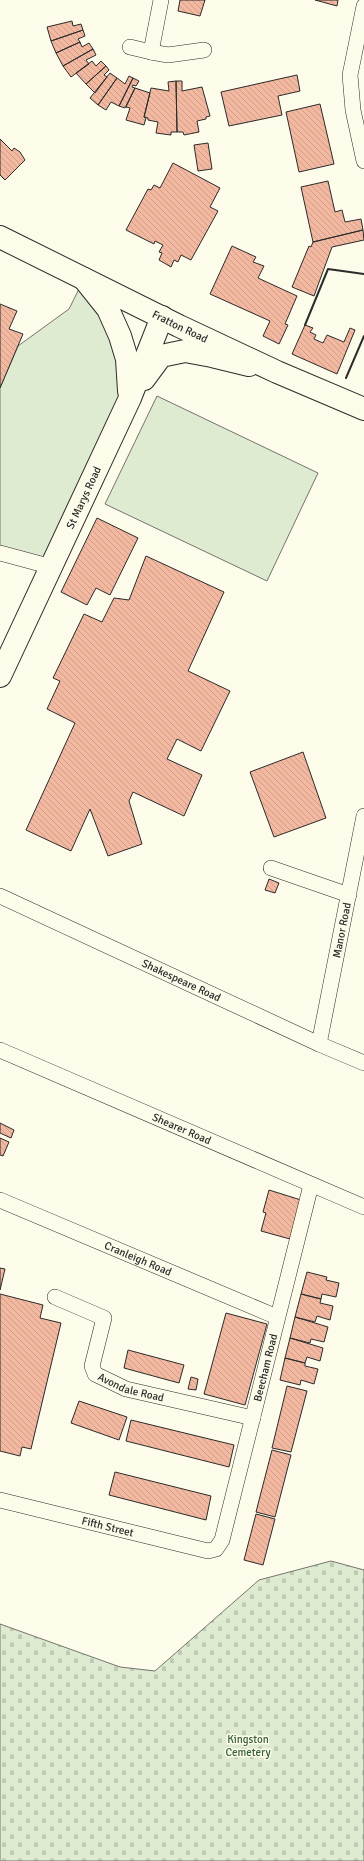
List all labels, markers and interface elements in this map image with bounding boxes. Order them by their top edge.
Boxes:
street label: Fratton Road [150,307,210,345]
street label: St Marys Road [63,464,104,531]
street label: Manor Road [330,901,353,959]
street label: Shakespeare Road [140,956,223,1004]
street label: Shearer Road [150,1110,213,1147]
street label: Cranleigh Road [103,1238,174,1278]
street label: Beecham Road [251,1332,280,1403]
street label: Avondale Road [96,1370,165,1404]
street label: Fifth Street [81,1514,135,1539]
park label: Kingston Cemetery [225,1733,271,1759]

